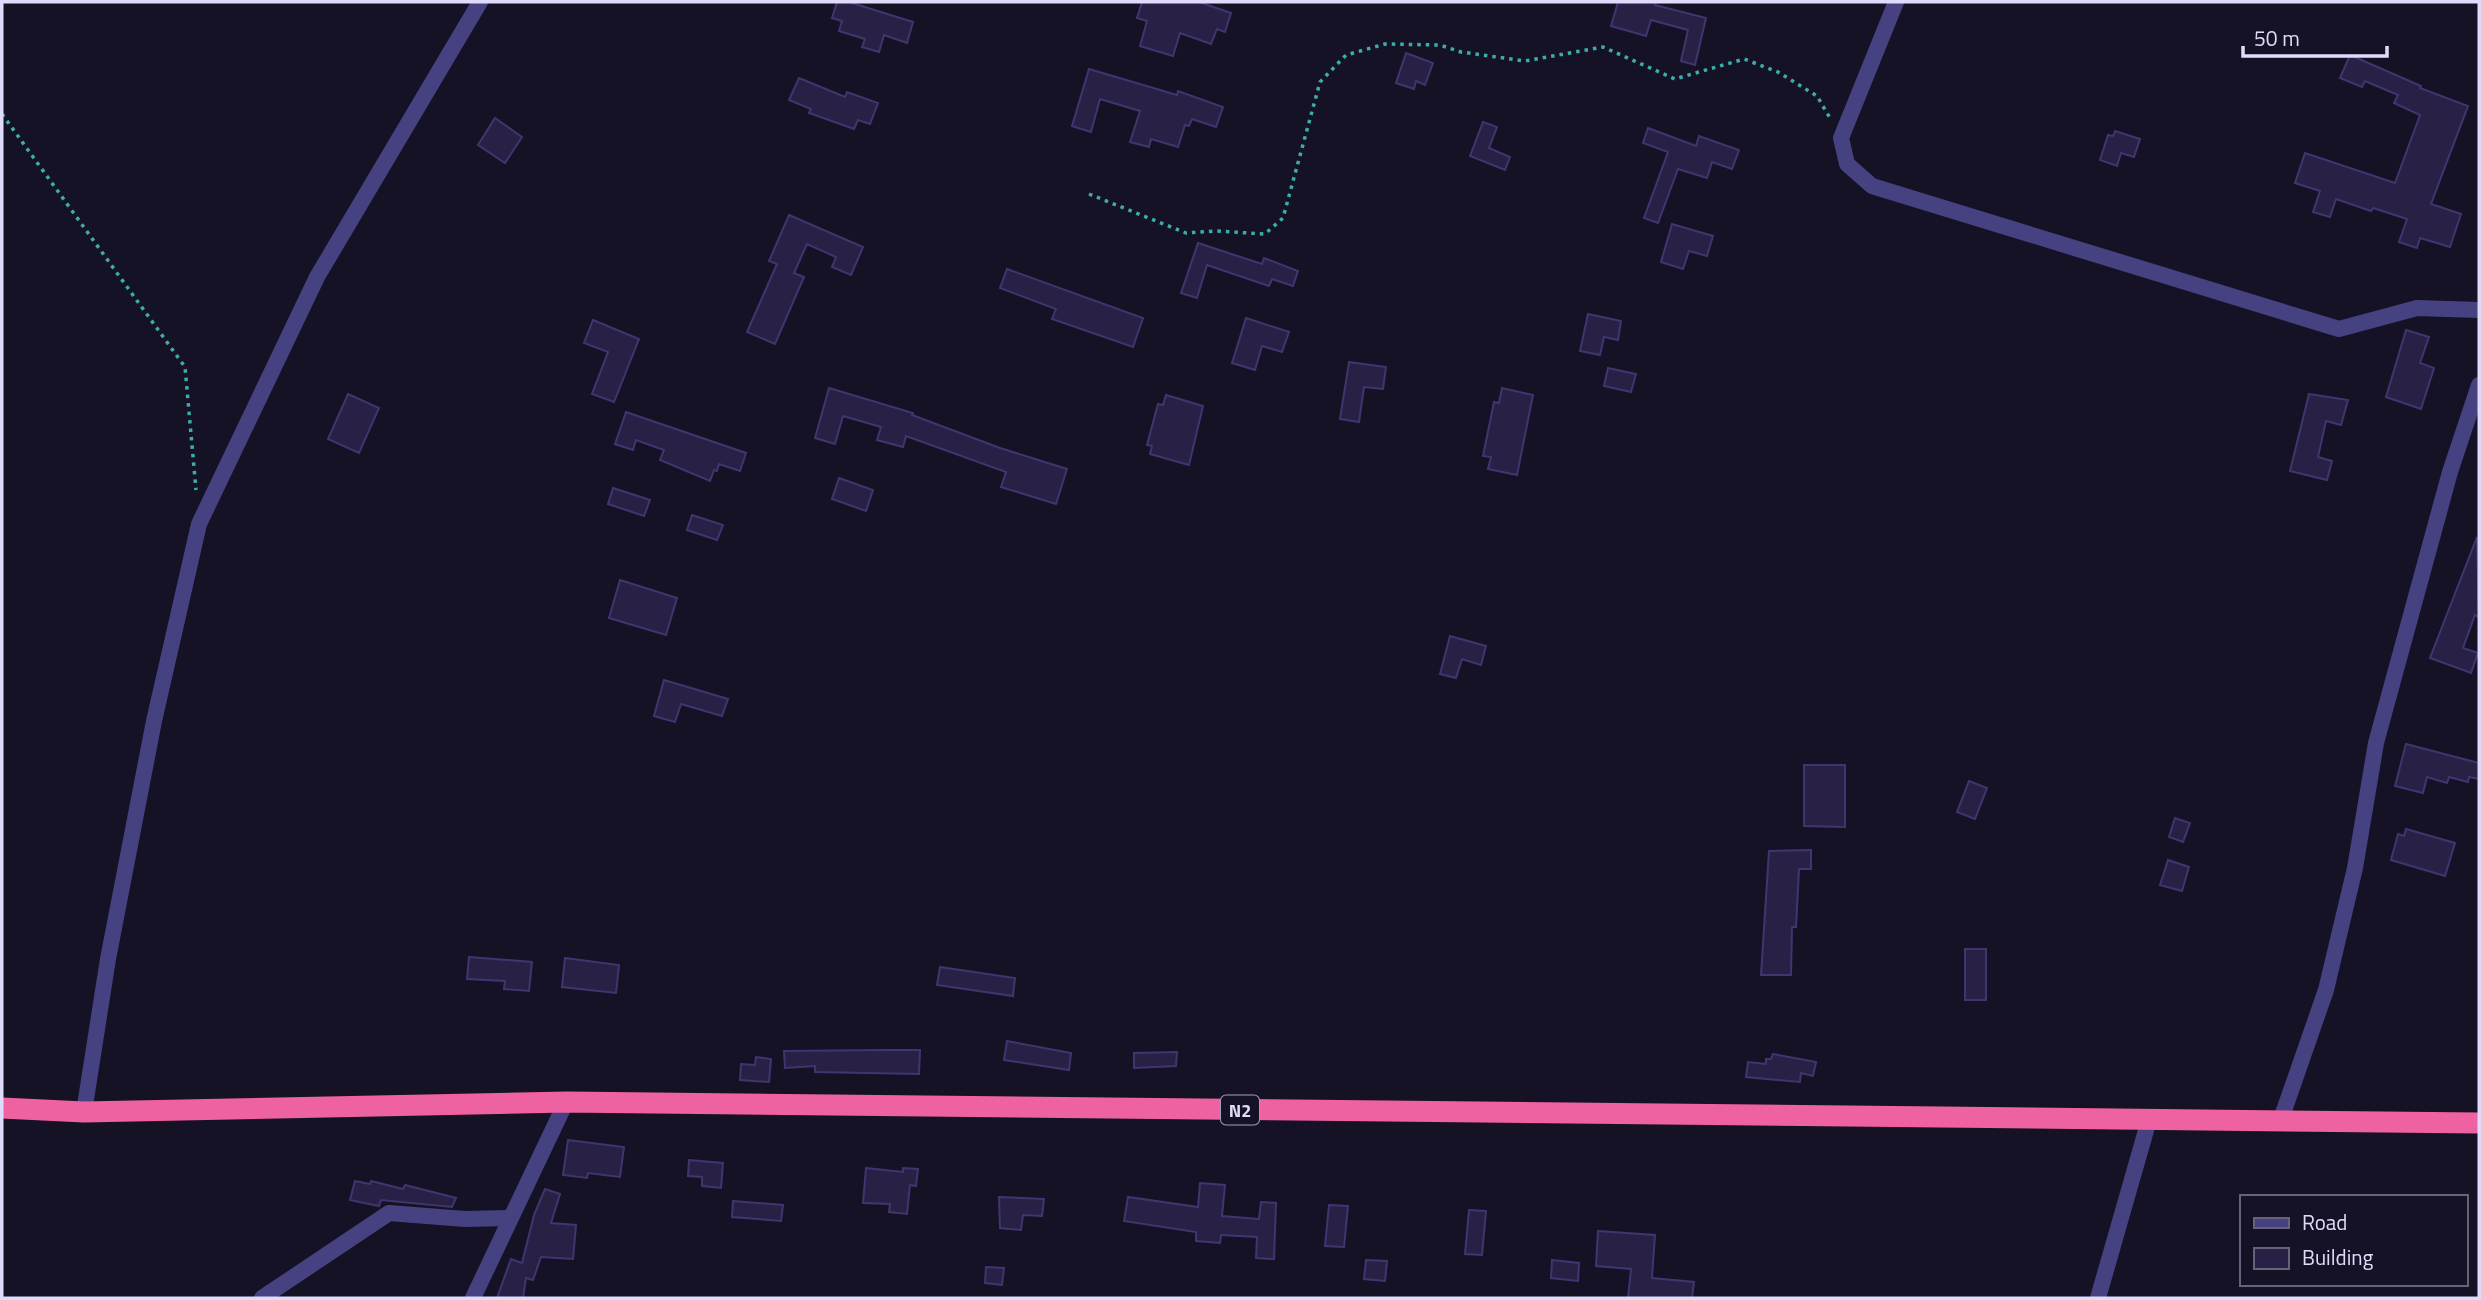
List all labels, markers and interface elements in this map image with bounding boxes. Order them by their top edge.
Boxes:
scale bar [2243,14,2386,58]
text: 50 m [2254,22,2300,54]
road number: N2 [1221,1096,1259,1125]
legend [2240,1195,2467,1286]
text: Road [2302,1206,2347,1238]
text: Building [2302,1241,2374,1273]

